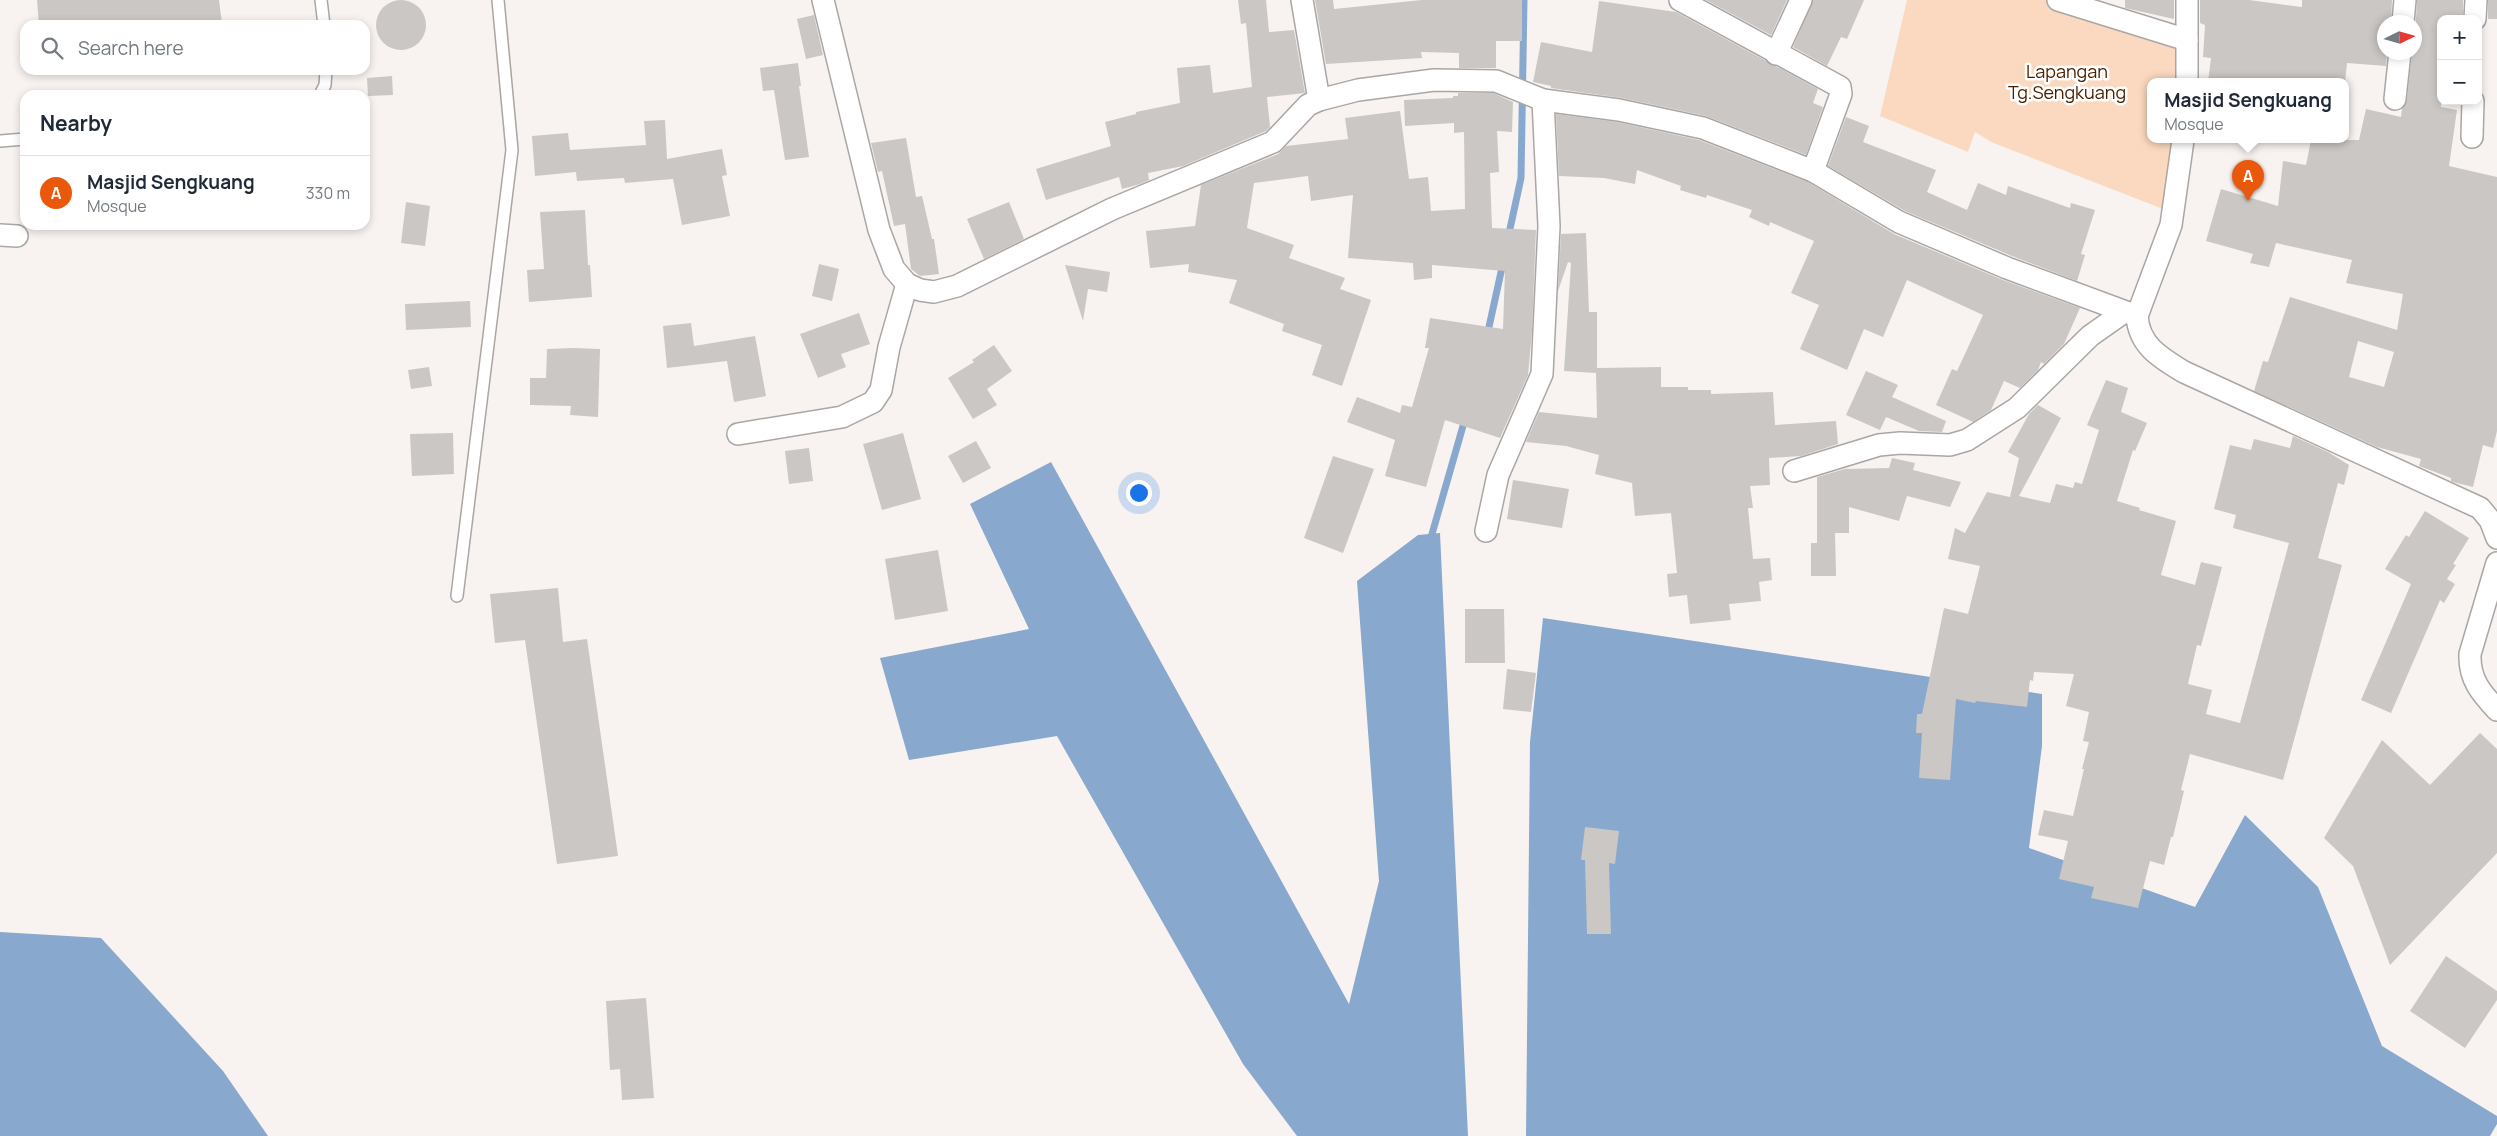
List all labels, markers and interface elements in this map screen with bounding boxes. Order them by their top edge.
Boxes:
north arrow [2377,15,2422,60]
map controls [2437,15,2482,105]
button: + [2437,15,2482,60]
search box [20,20,370,75]
icon: search [38,34,66,62]
text: Search here [78,35,184,61]
park label: Lapangan Tg.Sengkuang [2008,59,2126,104]
button: − [2437,60,2482,105]
popup [2147,78,2349,143]
text: Masjid Sengkuang [2164,87,2332,113]
text: Nearby [40,109,112,137]
text: Mosque [2164,113,2224,135]
pin: A [2232,160,2264,201]
text: Masjid Sengkuang [87,169,255,195]
text: A [51,182,61,204]
text: 330 m [306,182,350,204]
text: Mosque [87,195,147,217]
your location [1126,480,1152,506]

